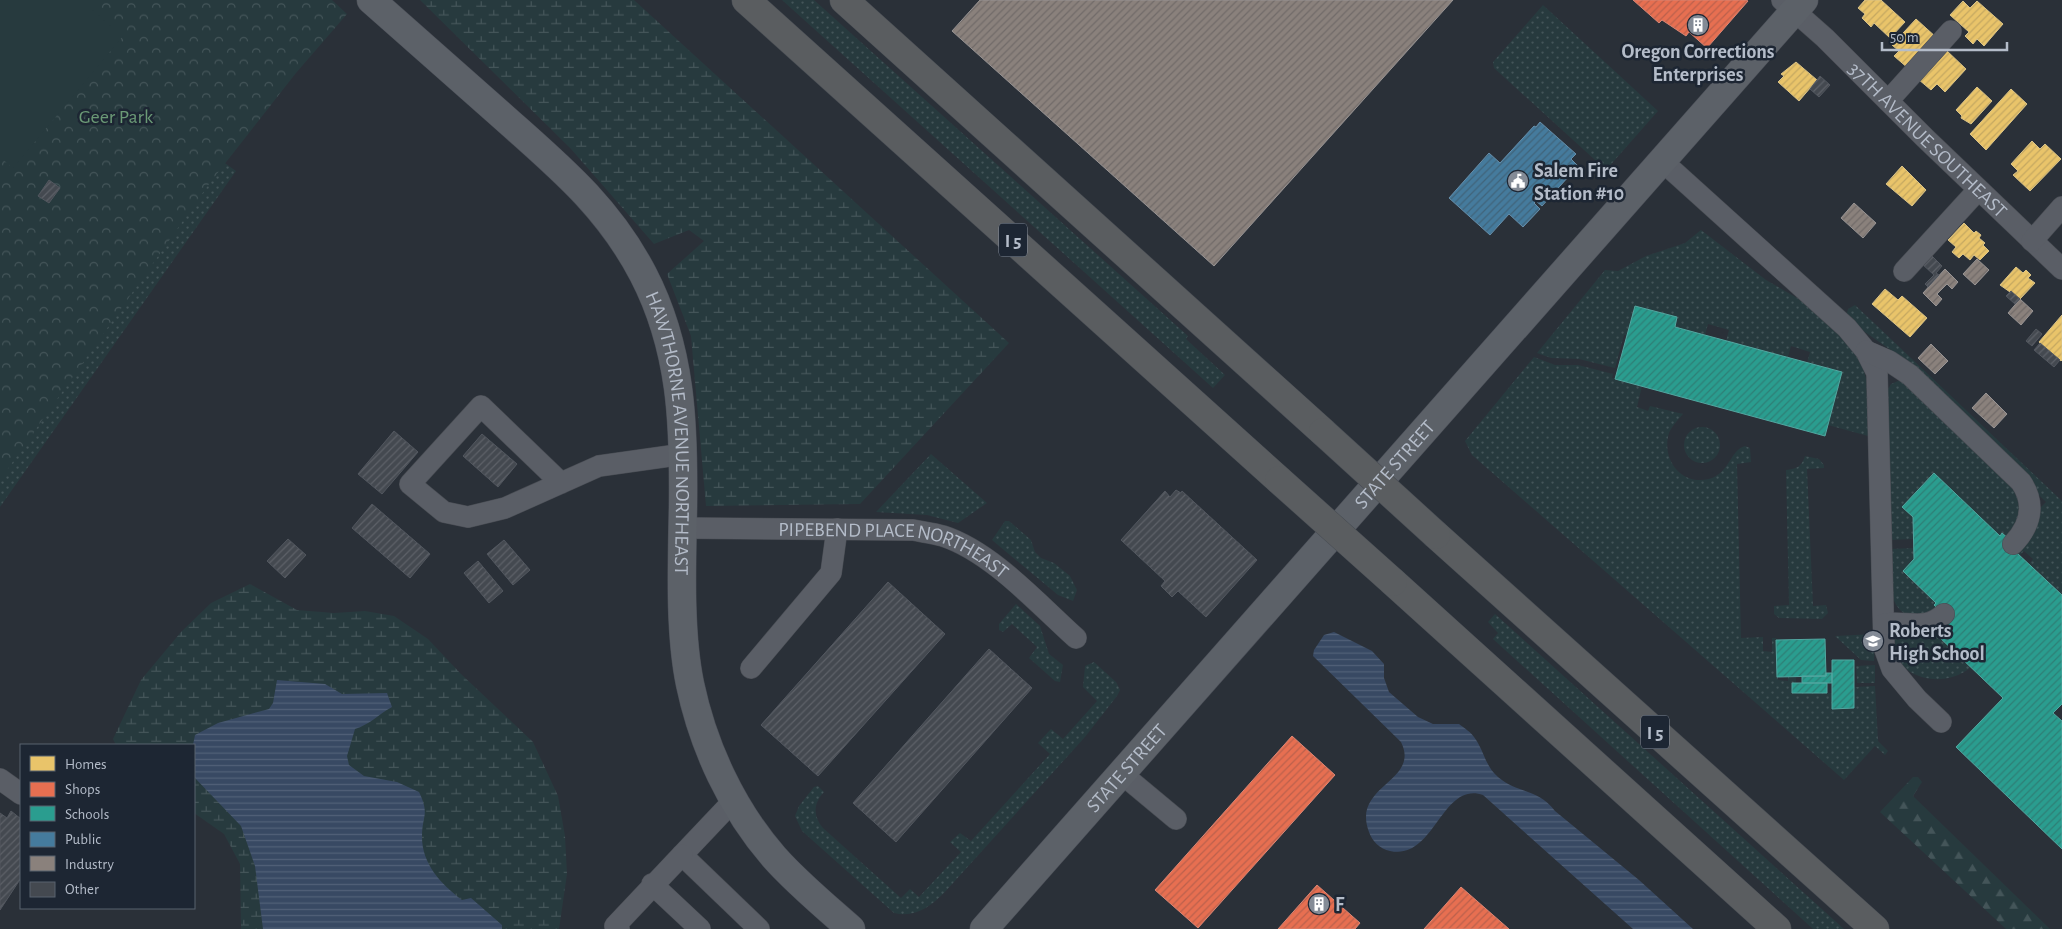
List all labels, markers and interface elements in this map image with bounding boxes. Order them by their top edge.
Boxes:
building icon: Oregon Corrections Enterprises [1686,13,1710,37]
scale bar [1882,20,2007,52]
text: 50 m [1890,30,1919,45]
place label: Oregon Corrections Enterprises [1621,42,1775,85]
street label: 37TH AVENUE SOUTHEAST [1844,59,2011,222]
park label: Geer Park [79,107,153,127]
place label: Salem Fire Station #10 [1534,161,1624,204]
public building icon: Salem Fire Station #10 [1506,169,1530,193]
road number: I 5 [999,224,1027,256]
street label: HAWTHORNE AVENUE NORTHEAST [642,289,692,576]
street label: STATE STREET [1351,417,1439,513]
street label: PIPEBEND PLACE NORTHEAST [778,520,1012,583]
place label: Roberts High School [1889,621,1985,664]
school or university icon: Roberts High School [1861,629,1885,653]
road number: I 5 [1641,716,1669,749]
street label: STATE STREET [1083,720,1171,816]
legend [20,744,195,909]
text: Homes [65,757,107,772]
text: Shops [65,782,100,797]
text: Schools [65,807,109,822]
text: Public [65,832,101,847]
text: Industry [65,857,114,872]
text: Other [65,882,99,897]
building icon: F [1307,892,1331,916]
place label: F [1335,895,1345,915]

